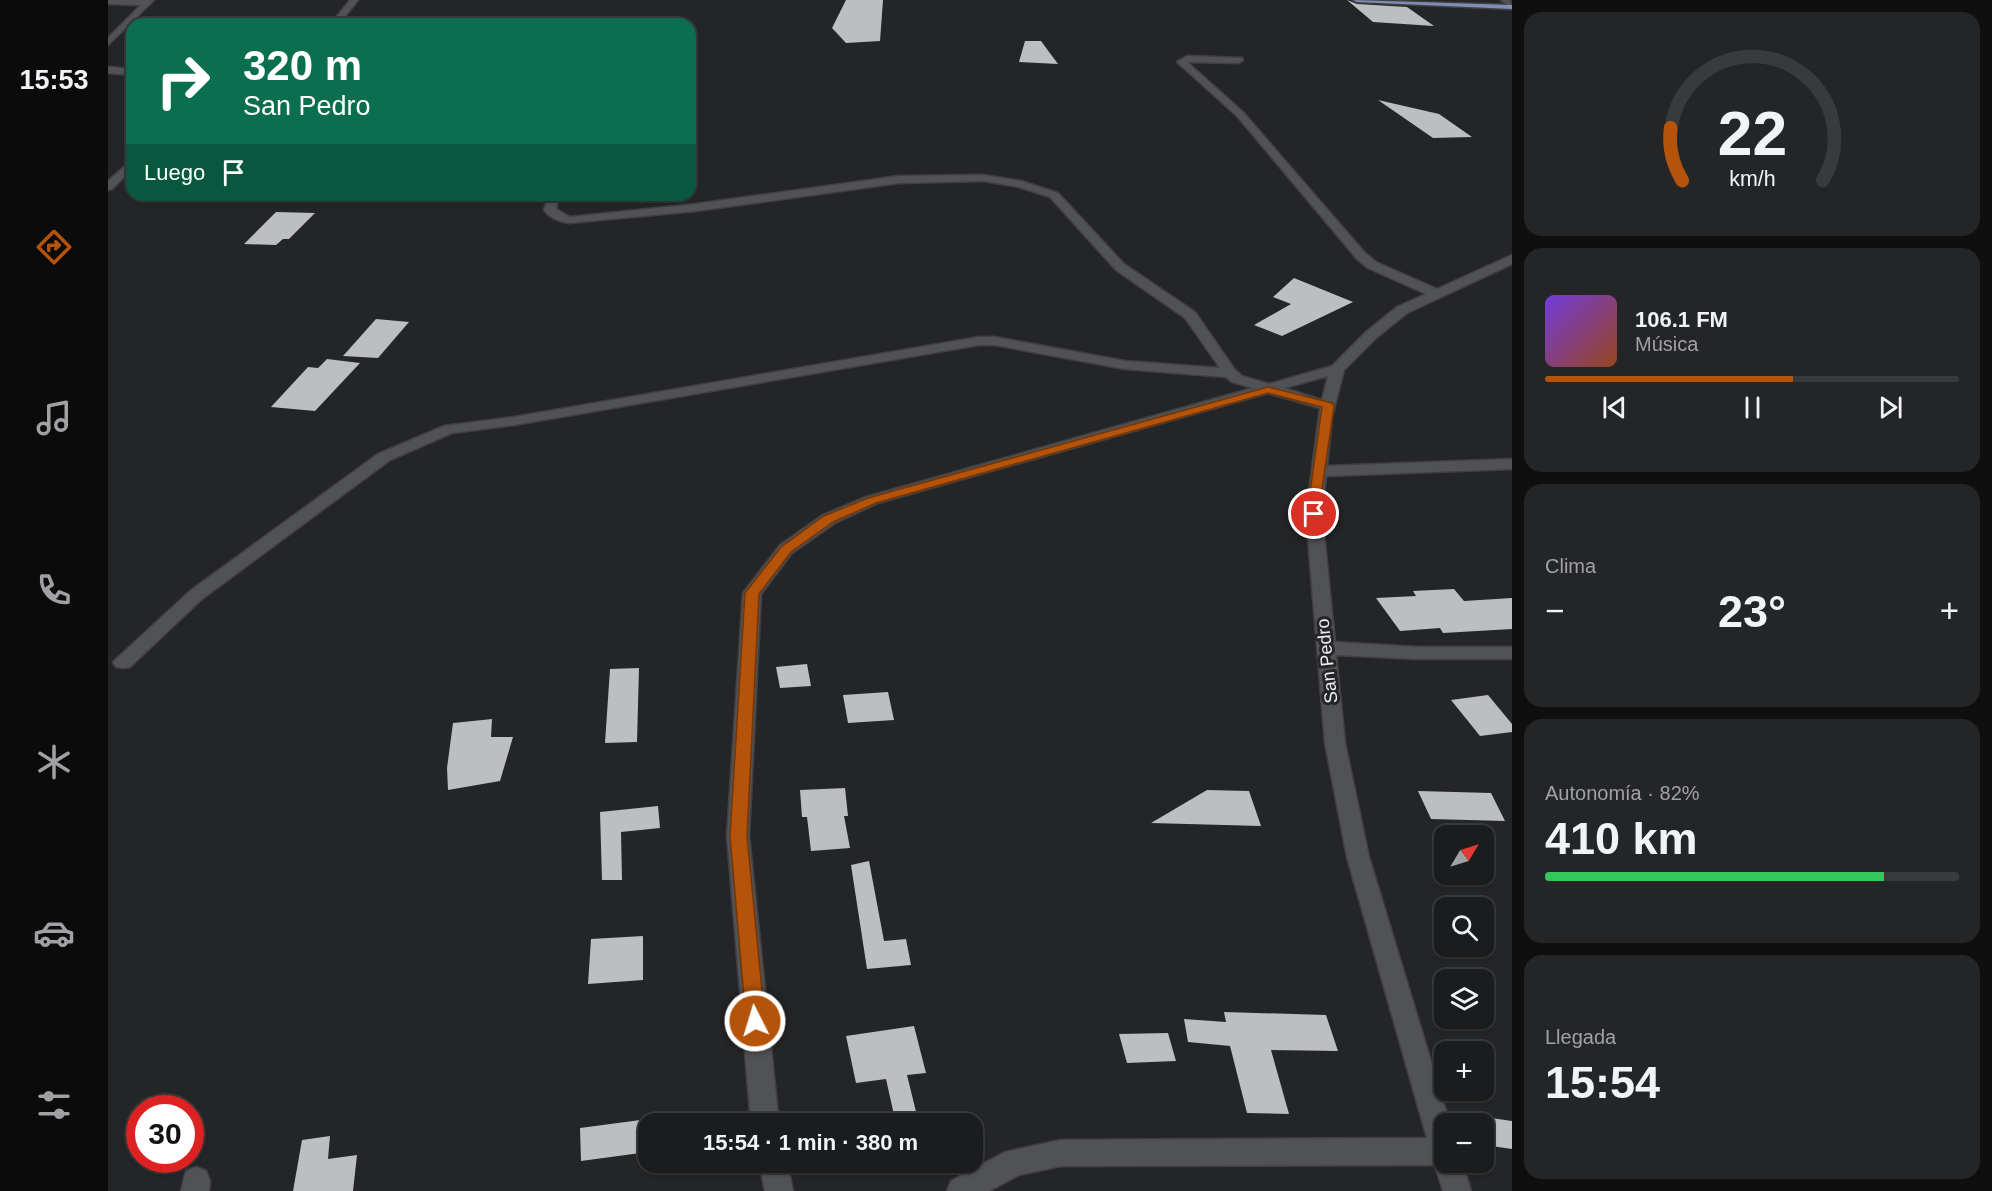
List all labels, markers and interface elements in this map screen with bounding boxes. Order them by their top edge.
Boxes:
icon: right [144,42,222,120]
text: 320 m [243,42,362,89]
text: 15:53 [19,65,89,95]
text: San Pedro [243,91,371,121]
text: 22 [1717,99,1787,168]
icon: arrive [217,156,250,189]
text: Luego [144,160,205,185]
text: km/h [1729,167,1775,191]
icon: directions [33,226,75,268]
text: 106.1 FM [1635,307,1728,332]
text: Música [1635,333,1698,355]
icon: previous [1598,391,1631,424]
icon: pause [1736,391,1769,424]
icon: next [1874,391,1907,424]
icon: music [33,397,75,439]
pin [1288,488,1339,539]
icon: arrive [1297,497,1330,530]
text: Clima [1545,555,1596,577]
icon: phone [33,569,75,611]
text: 23° [1718,586,1786,637]
text: − [1545,592,1564,629]
text: + [1940,592,1959,629]
street label: San Pedro [1313,618,1341,704]
icon: climate [33,741,75,783]
text: Autonomía · 82% [1545,782,1700,804]
text: 410 km [1545,813,1698,864]
north arrow [1434,825,1494,885]
map controls [1434,825,1494,1173]
button: search [1434,897,1494,957]
icon: car [33,912,75,954]
button: layers [1434,969,1494,1029]
position arrow [723,989,787,1053]
text: Llegada [1545,1026,1616,1048]
button: + [1434,1041,1494,1101]
text: 15:54 [1545,1057,1660,1108]
icon: filters [33,1084,75,1126]
speed limit sign: 30 [126,1095,204,1173]
button: − [1434,1113,1494,1173]
text: 15:54 · 1 min · 380 m [703,1130,918,1155]

